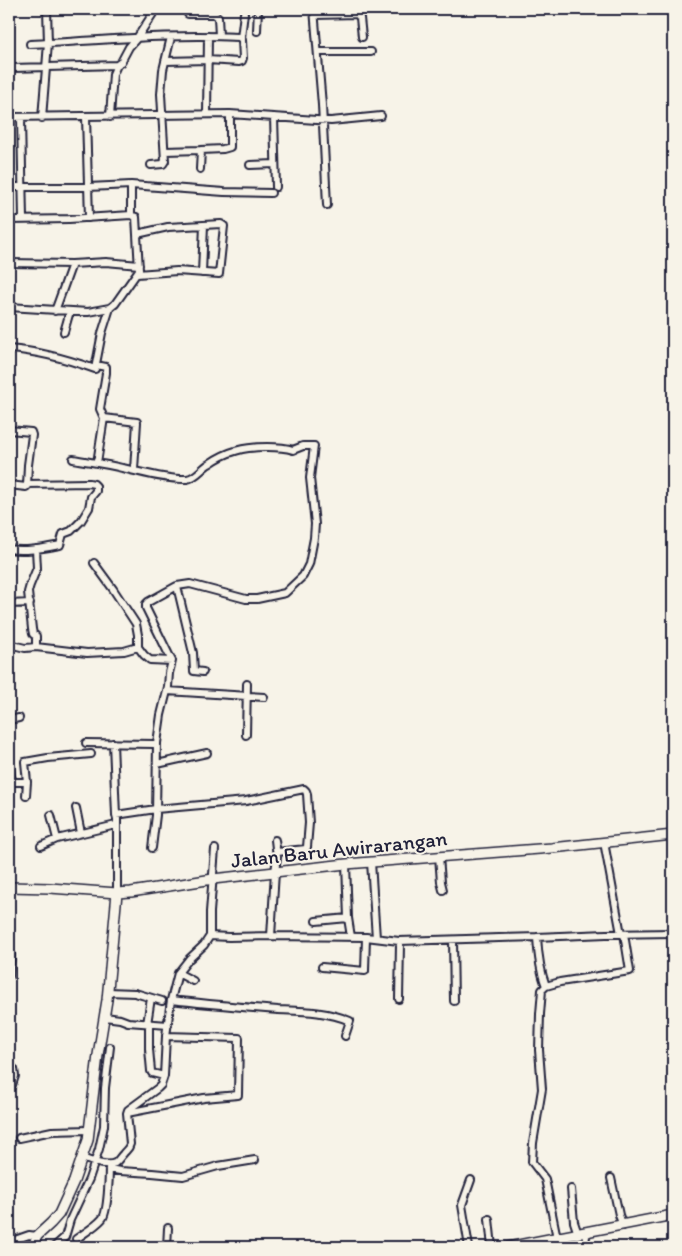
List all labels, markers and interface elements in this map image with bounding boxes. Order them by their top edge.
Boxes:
street label: Jalan Baru Awirarangan [230,825,449,873]

